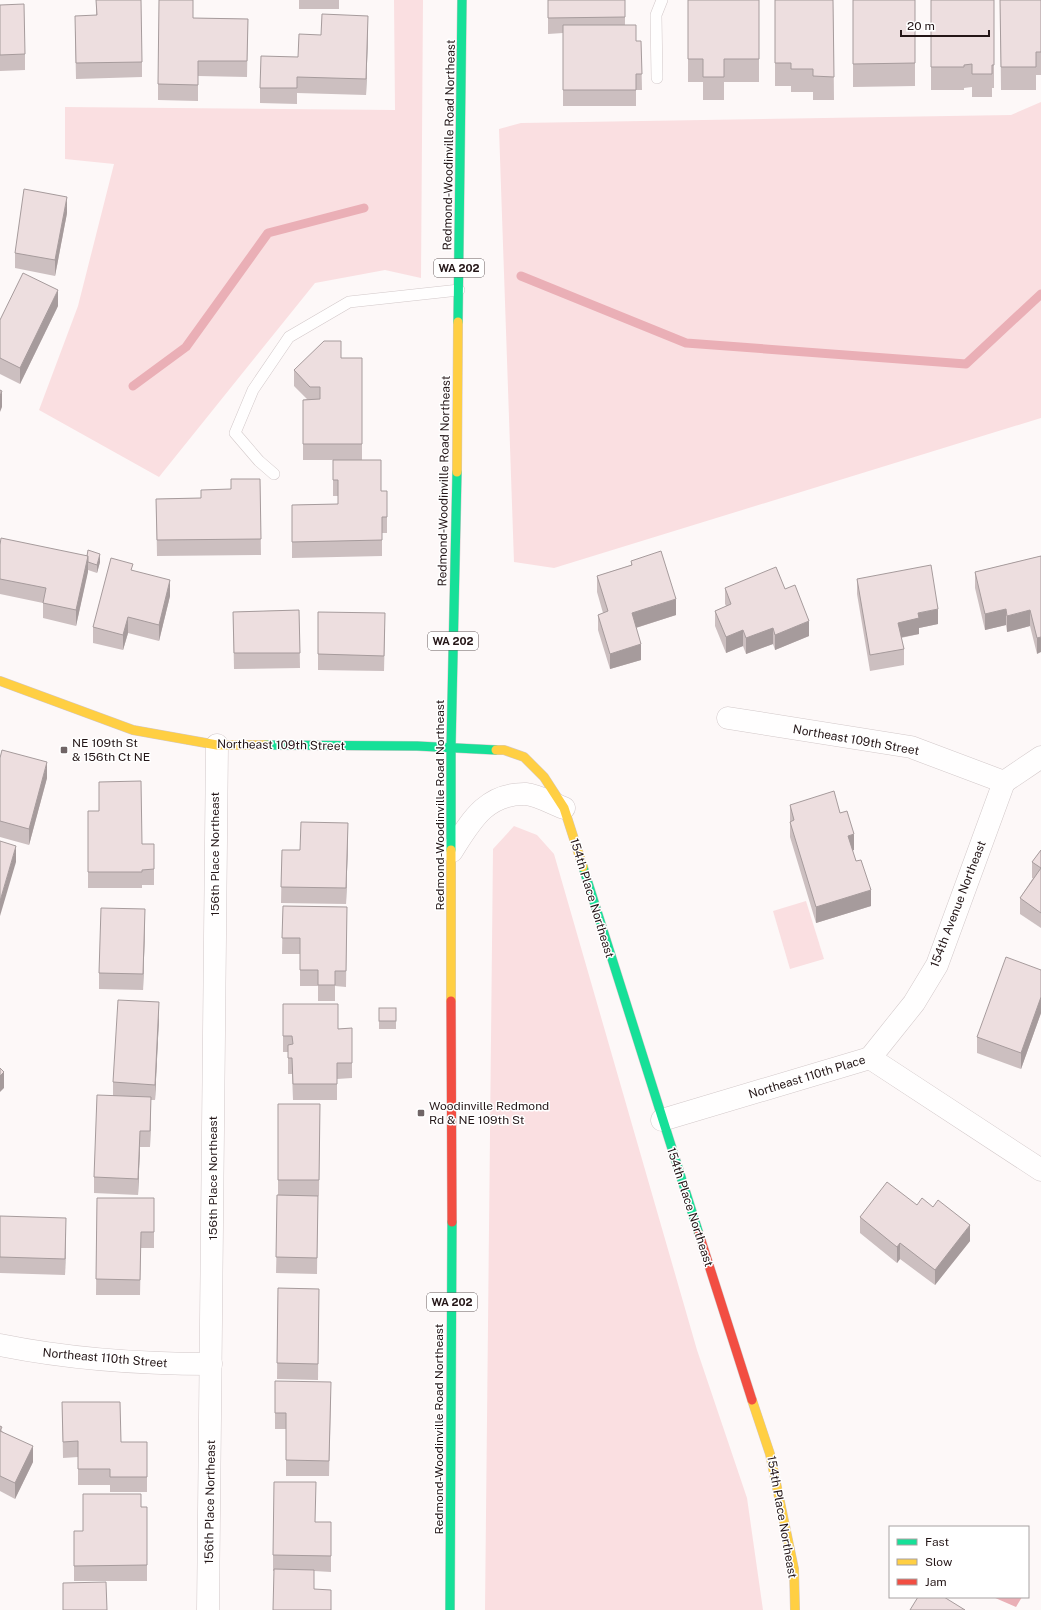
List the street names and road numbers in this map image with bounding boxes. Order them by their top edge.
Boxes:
street label: Redmond-Woodinville Road Northeast [440,39,458,251]
road number: WA 202 [434,259,484,277]
street label: Redmond-Woodinville Road Northeast [435,375,453,587]
road number: WA 202 [428,632,478,650]
street label: Redmond-Woodinville Road Northeast [433,699,447,910]
street label: Northeast 109th Street [792,722,920,758]
street label: Northeast 109th Street [217,737,345,753]
street label: 156th Place Northeast [208,792,222,916]
street label: 154th Place Northeast [567,836,617,960]
street label: 154th Avenue Northeast [927,838,989,969]
street label: Northeast 110th Place [747,1052,867,1101]
street label: 156th Place Northeast [206,1116,220,1240]
street label: 154th Place Northeast [664,1146,716,1269]
road number: WA 202 [427,1293,477,1311]
street label: Redmond-Woodinville Road Northeast [432,1323,446,1534]
street label: Northeast 110th Street [42,1346,168,1370]
street label: 156th Place Northeast [202,1439,218,1564]
street label: 154th Place Northeast [764,1455,800,1580]

